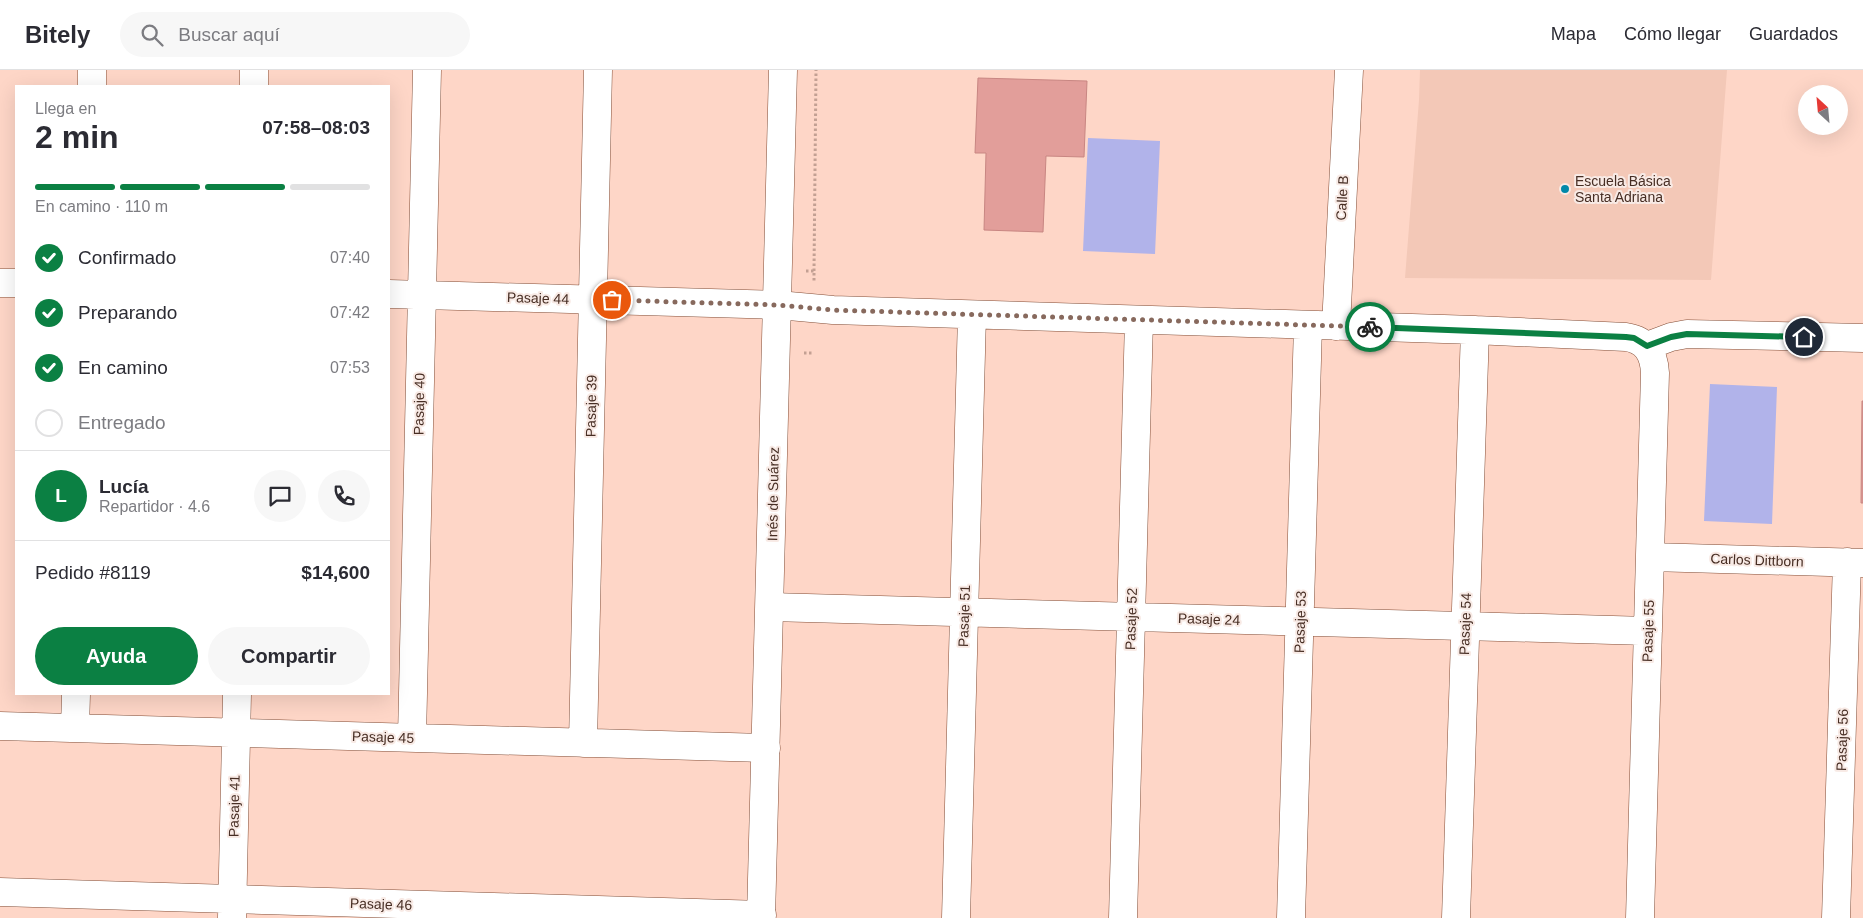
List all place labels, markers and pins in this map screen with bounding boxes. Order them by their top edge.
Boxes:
place label: Escuela Básica Santa Adriana [1575,173,1671,205]
marker: Escuela Básica Santa Adriana [1559,183,1571,195]
pin [591,279,633,321]
pin [1783,316,1825,358]

